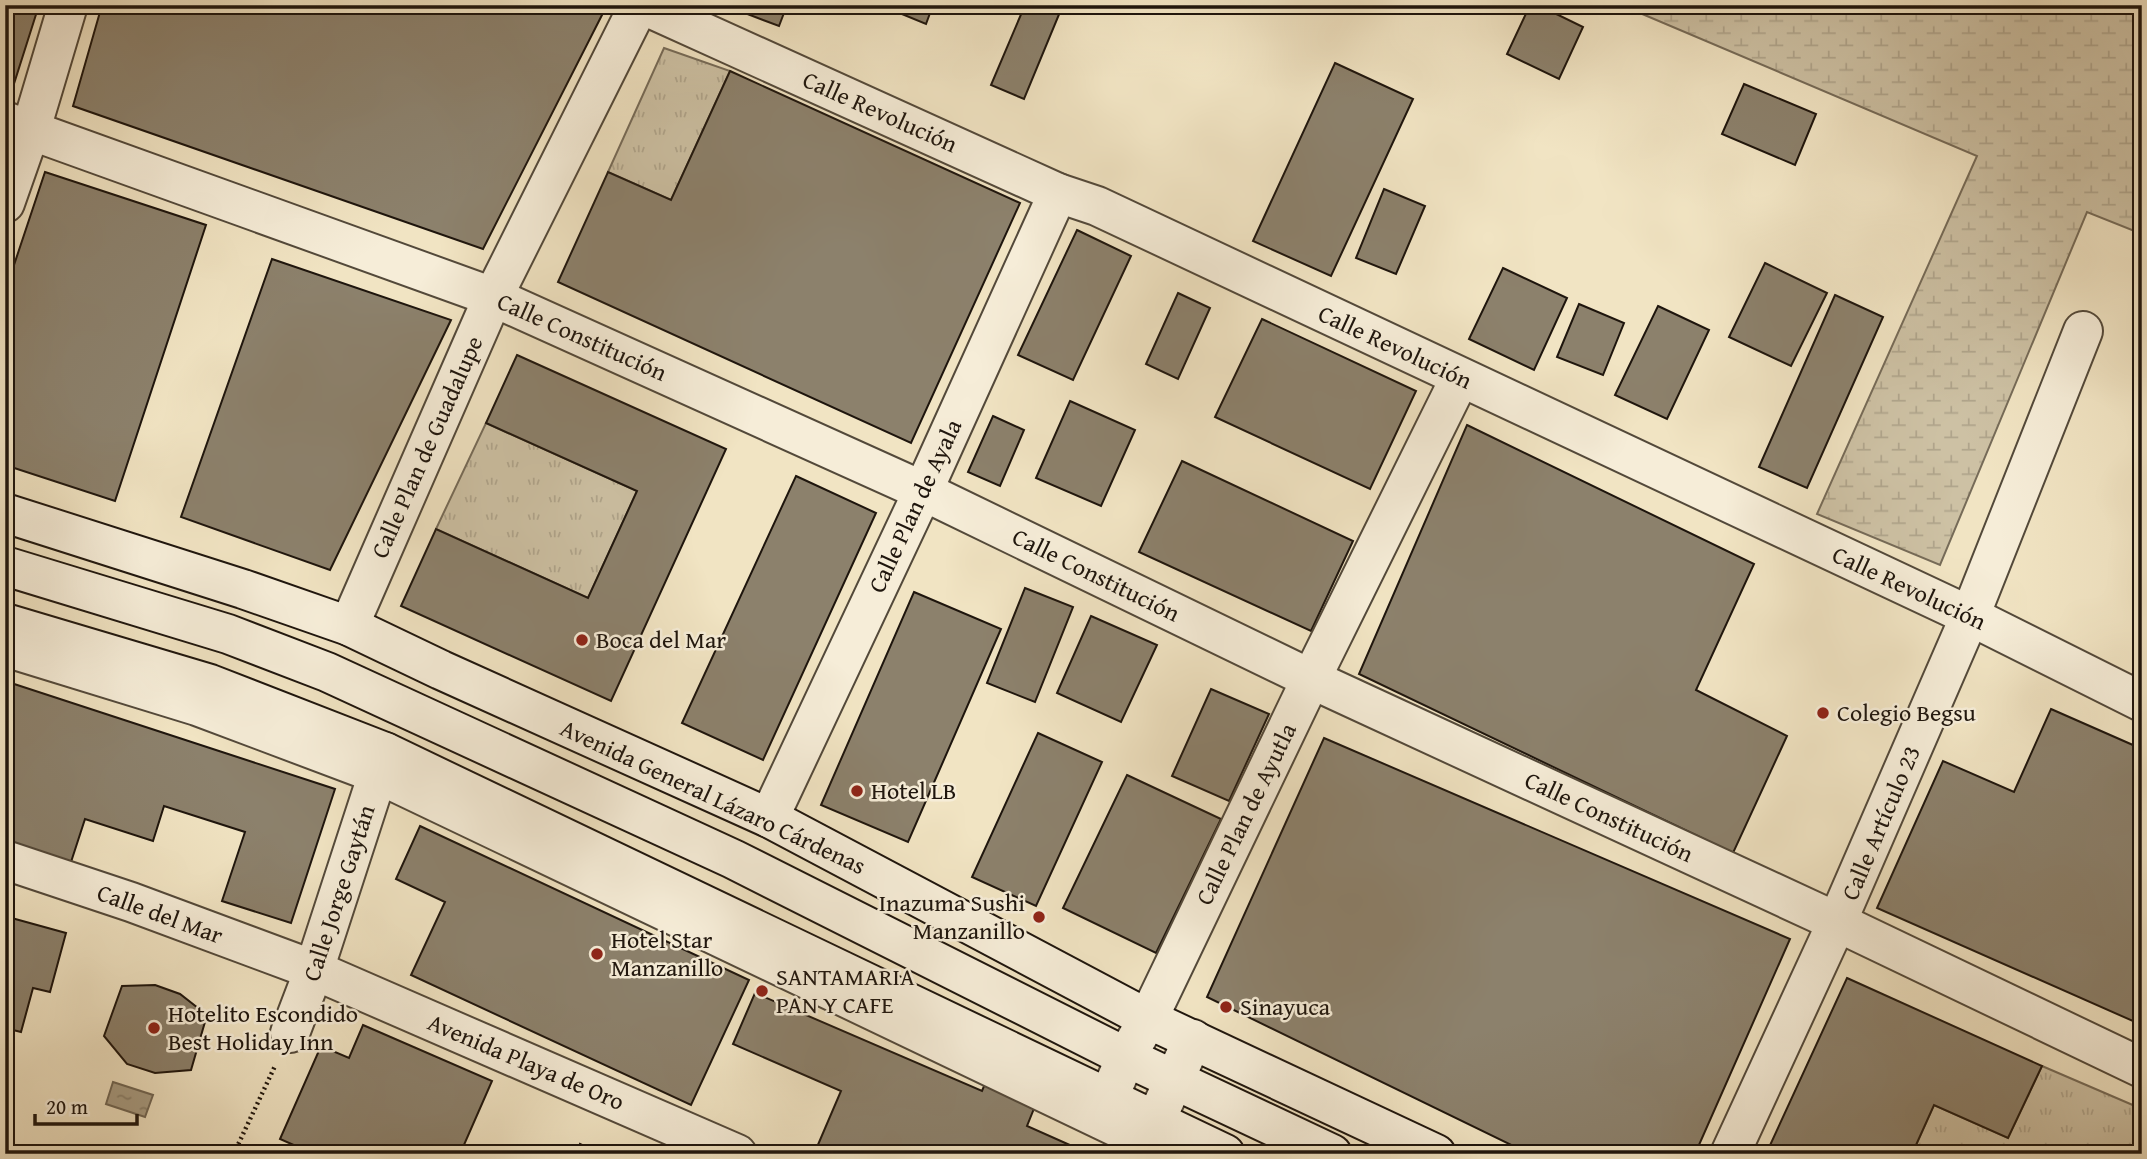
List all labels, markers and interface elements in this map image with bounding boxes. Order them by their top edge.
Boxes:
street label: Calle Revolución [797,62,964,162]
street label: Calle Constitución [492,283,673,390]
street label: Calle Revolución [1313,296,1478,398]
street label: Calle Plan de Guadalupe [362,330,491,564]
street label: Calle Plan de Ayala [859,413,970,598]
street label: Calle Constitución [1007,519,1186,631]
street label: Calle Revolución [1827,537,1992,639]
place label: Boca del Mar [596,622,726,657]
marker: Boca del Mar [574,632,590,648]
place label: Colegio Begsu [1837,695,1976,730]
marker: Colegio Begsu [1815,705,1831,721]
street label: Avenida General Lázaro Cárdenas [555,710,872,883]
street label: Calle Plan de Ayutla [1186,716,1305,911]
street label: Calle Artículo 23 [1832,740,1929,906]
street label: Calle Constitución [1519,762,1700,871]
place label: Hotel LB [871,773,956,808]
marker: Hotel LB [849,783,865,799]
street label: Calle Jorge Gaytán [294,800,384,985]
street label: Calle del Mar [92,875,228,952]
place label: Inazuma Sushi Manzanillo [879,885,1025,948]
marker: Inazuma Sushi Manzanillo [1031,909,1047,925]
place label: Hotel Star Manzanillo [611,922,723,985]
marker: Hotel Star Manzanillo [589,946,605,962]
place label: SANTAMARIA PAN Y CAFE [776,959,915,1022]
marker: SANTAMARIA PAN Y CAFE [754,983,770,999]
place label: Sinayuca [1240,989,1331,1024]
place label: Hotelito Escondido Best Holiday Inn [168,996,358,1059]
marker: Sinayuca [1218,999,1234,1015]
street label: Avenida Playa de Oro [422,1004,630,1119]
marker: Hotelito Escondido Best Holiday Inn [146,1020,162,1036]
scale bar [35,1082,136,1126]
text: 20 m [46,1091,88,1122]

